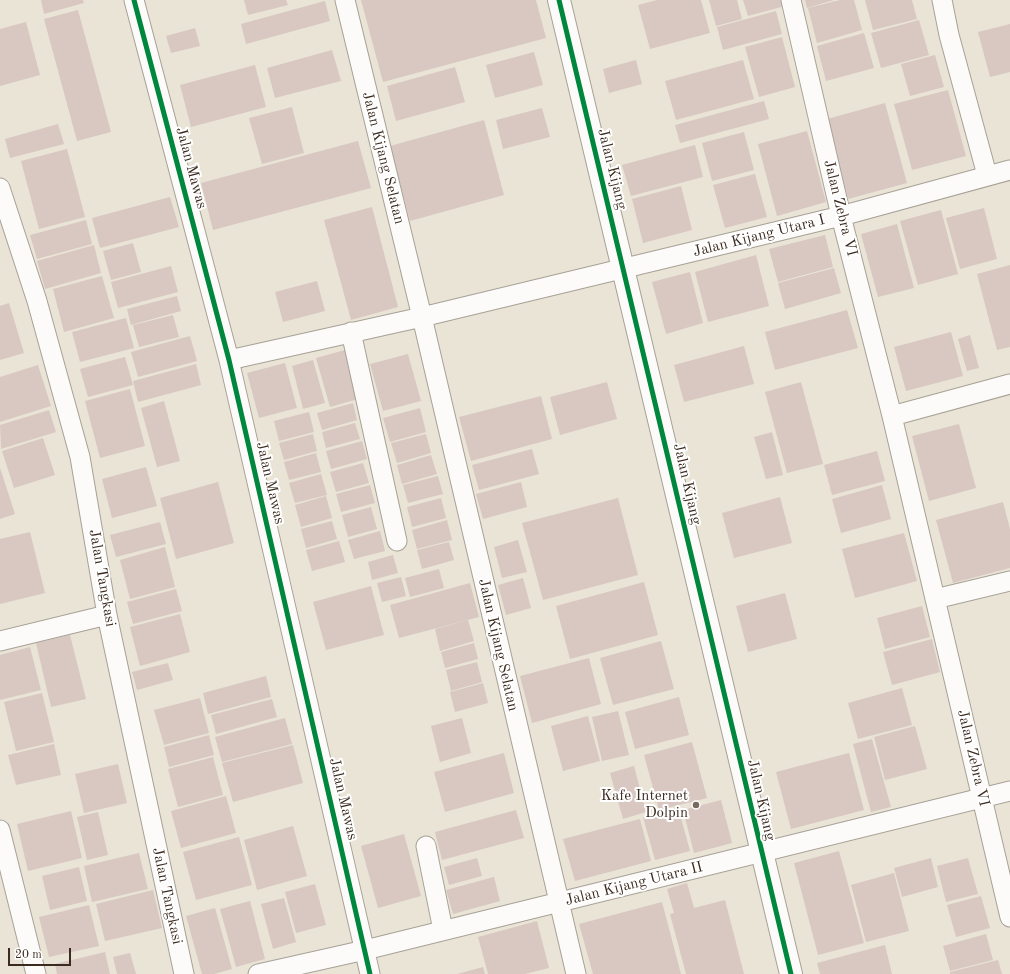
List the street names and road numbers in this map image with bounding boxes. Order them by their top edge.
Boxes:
street label: Jalan Kijang Selatan [358,90,408,226]
street label: Jalan Mawas [171,125,211,211]
street label: Jalan Kijang [593,127,631,211]
street label: Jalan Zebra VI [819,158,861,258]
street label: Jalan Kijang Utara I [691,211,827,261]
street label: Jalan Mawas [252,440,288,526]
street label: Jalan Kijang [669,442,705,526]
street label: Jalan Tangkasi [85,528,119,628]
street label: Jalan Kijang Selatan [474,577,522,713]
street label: Jalan Zebra VI [953,708,993,808]
street label: Jalan Mawas [325,756,361,842]
street label: Jalan Kijang [743,758,779,842]
street label: Jalan Tangkasi [148,846,186,946]
street label: Jalan Kijang Utara II [563,858,705,910]

